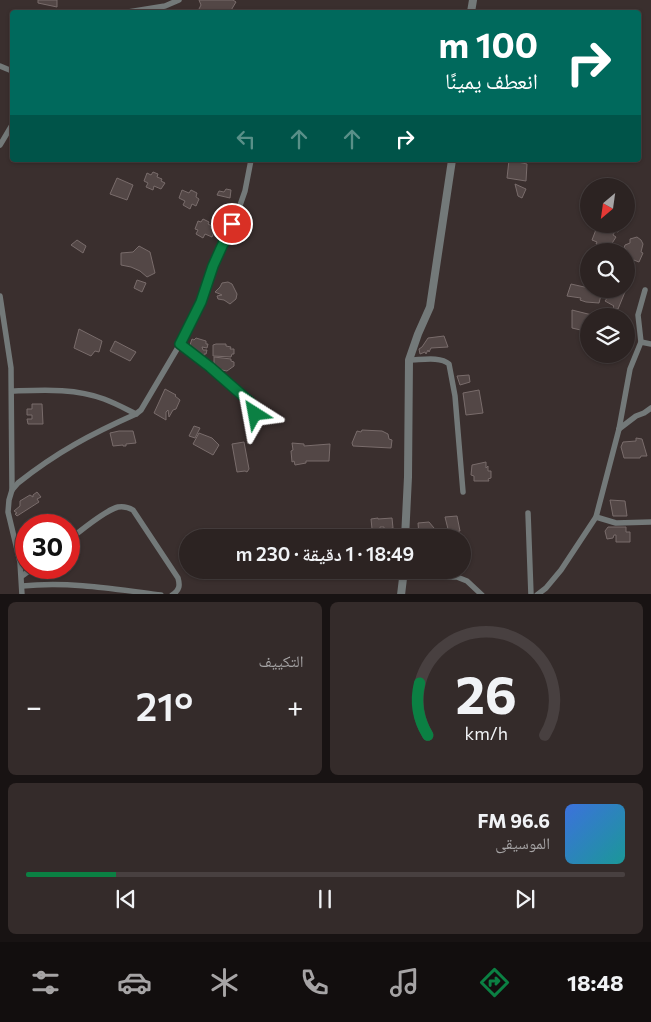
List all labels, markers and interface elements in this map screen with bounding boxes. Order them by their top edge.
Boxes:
text: 100 m [438,22,538,65]
icon: right [556,30,621,95]
text: انعطف يمينًا [445,67,538,94]
icon: left [232,125,260,153]
icon: ahead [285,125,313,153]
icon: ahead [338,125,366,153]
icon: right [391,125,419,153]
north arrow [580,178,635,232]
map controls [580,178,635,363]
pin [211,203,253,245]
icon: arrive [218,210,246,238]
button: search [580,243,635,298]
button: layers [580,308,635,363]
position arrow [228,387,280,439]
speed limit sign: 30 [15,514,80,579]
text: 18:49 · 1 دقيقة · 230 m [236,542,414,565]
text: التكييف [259,651,304,670]
text: 26 [456,661,517,725]
text: 21° [136,682,193,729]
text: − [26,689,42,723]
text: + [287,689,303,723]
text: km/h [465,722,508,744]
text: 96.6 FM [477,809,550,832]
text: الموسيقى [495,833,550,852]
icon: previous [112,885,140,913]
icon: pause [311,885,339,913]
icon: next [511,885,539,913]
icon: filters [28,965,63,1000]
icon: car [117,965,152,1000]
icon: climate [207,965,242,1000]
icon: phone [297,965,332,1000]
icon: music [387,965,422,1000]
icon: directions [477,965,512,1000]
text: 18:48 [567,969,624,996]

